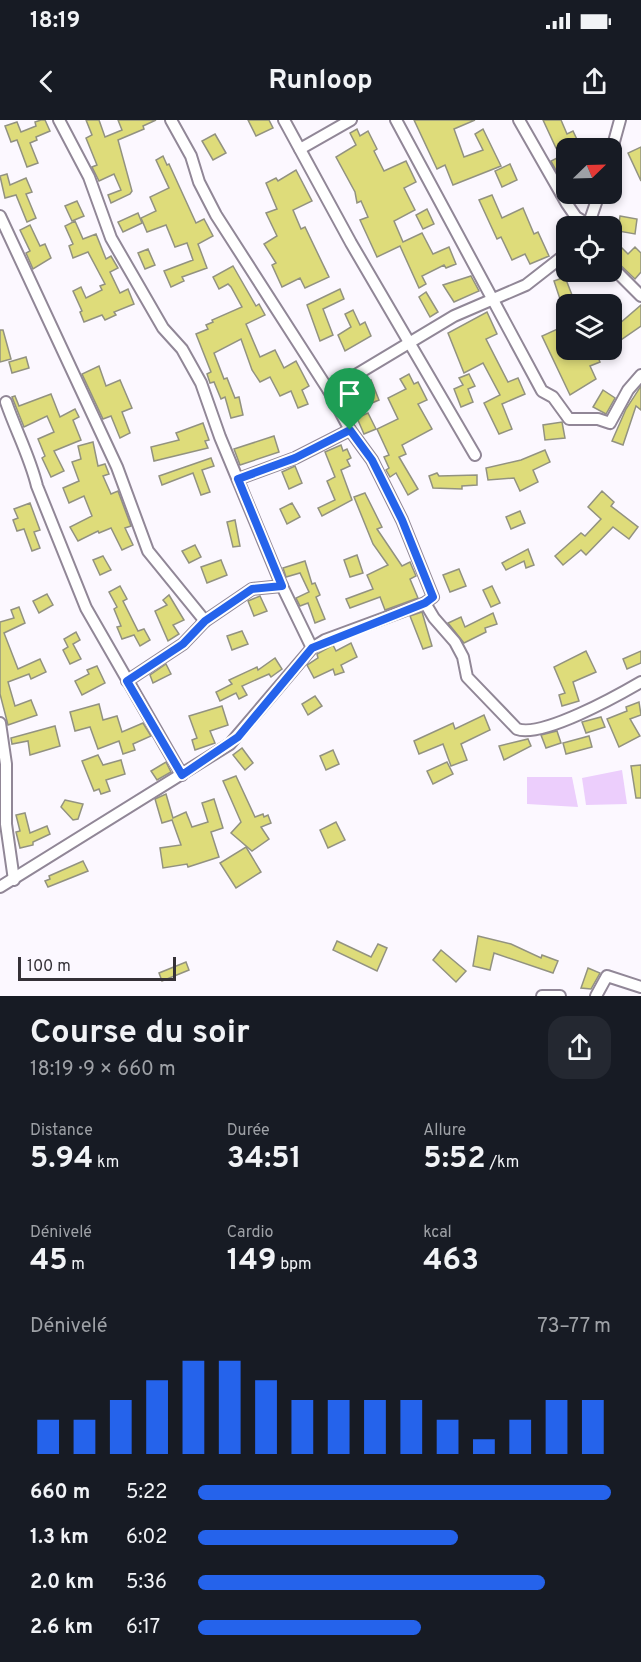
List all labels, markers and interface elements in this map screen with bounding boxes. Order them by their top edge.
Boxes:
text: 18:19 [30,8,80,35]
text: Runloop [268,64,373,98]
icon: back [30,65,63,98]
icon: share [578,65,611,98]
north arrow [556,138,622,204]
map controls [556,138,622,360]
button: locate [556,216,622,282]
button: layers [556,294,622,360]
pin [324,368,375,430]
icon: arrive [333,377,366,410]
scale bar [18,954,176,982]
text: 100 m [27,957,71,977]
text: Course du soir [30,1013,250,1055]
button: share [548,1016,611,1079]
text: 18:19 · 9 × 660 m [30,1057,176,1083]
text: Distance [30,1121,93,1141]
text: Durée [227,1121,270,1141]
text: Allure [423,1121,466,1141]
text: 5.94 [30,1141,93,1178]
text: 34:51 [227,1141,302,1178]
text: 5:52 [423,1141,486,1178]
text: km [93,1153,119,1173]
text: /km [486,1153,519,1173]
text: Dénivelé [30,1223,92,1243]
text: Cardio [227,1223,273,1243]
text: kcal [423,1223,452,1243]
text: 45 [30,1243,68,1280]
text: 149 [227,1243,276,1280]
text: 463 [423,1243,479,1280]
text: m [68,1255,85,1275]
text: bpm [276,1255,312,1275]
text: Dénivelé [30,1314,107,1340]
text: 73–77 m [537,1314,611,1340]
text: 660 m [30,1480,90,1506]
text: 5:22 [126,1480,167,1506]
text: 1.3 km [30,1525,89,1551]
text: 6:02 [126,1525,168,1551]
text: 2.0 km [30,1570,94,1596]
text: 5:36 [126,1570,167,1596]
text: 2.6 km [30,1615,93,1641]
text: 6:17 [126,1615,160,1641]

